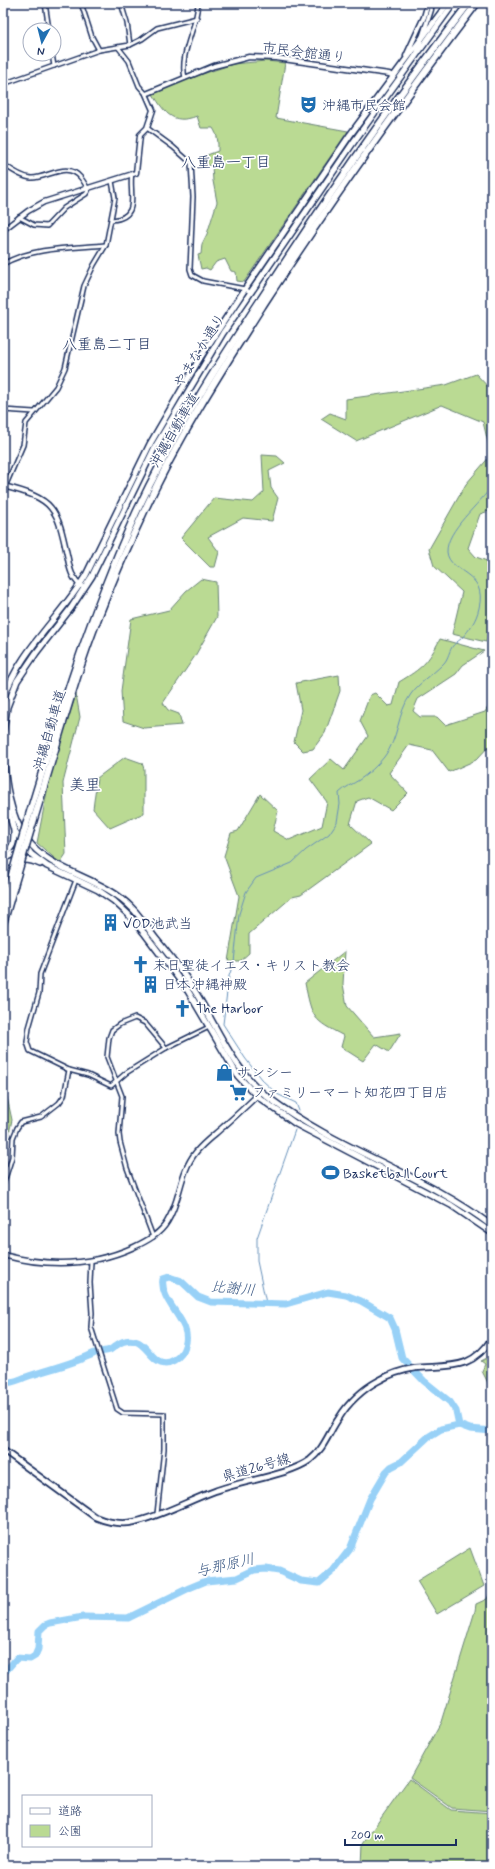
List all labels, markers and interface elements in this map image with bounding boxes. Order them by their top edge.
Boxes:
north arrow [22,22,62,62]
street label: 市民会館通り [261,39,347,67]
text: N [36,44,45,58]
theatre icon: 沖縄市民会館 [299,95,319,115]
place label: 沖縄市民会館 [322,97,406,115]
district label: 八重島一丁目 [181,153,271,173]
street label: やまなか通り [170,310,230,391]
district label: 八重島二丁目 [62,335,152,355]
street label: 沖縄自動車道 [146,390,204,471]
street label: 沖縄自動車道 [30,687,70,773]
district label: 美里 [69,775,101,796]
building icon: VOD池武当 [100,913,120,933]
place label: VOD池武当 [123,915,193,933]
church icon: 末日聖徒イエス・キリスト教会 [130,955,150,975]
place label: 末日聖徒イエス・キリスト教会 [153,957,350,975]
building icon: 日本沖縄神殿 [140,974,160,994]
place label: 日本沖縄神殿 [163,976,247,994]
church icon: The Harbor [173,998,193,1018]
place label: The Harbor [196,1000,263,1018]
shop icon: サンシー [214,1062,234,1082]
place label: サンシー [237,1064,293,1082]
supermarket icon: ファミリーマート知花四丁目店 [229,1082,249,1102]
place label: ファミリーマート知花四丁目店 [252,1084,448,1102]
sports icon: Basketball Court [320,1163,340,1183]
place label: Basketball Court [343,1165,449,1183]
water label: 比謝川 [210,1277,256,1301]
street label: 県道26号線 [220,1450,293,1486]
water label: 与那原川 [194,1549,257,1582]
legend [22,1795,152,1847]
text: 道路 [58,1804,82,1820]
scale bar [345,1821,456,1847]
text: 公園 [58,1824,82,1840]
text: 200 m [351,1828,384,1844]

